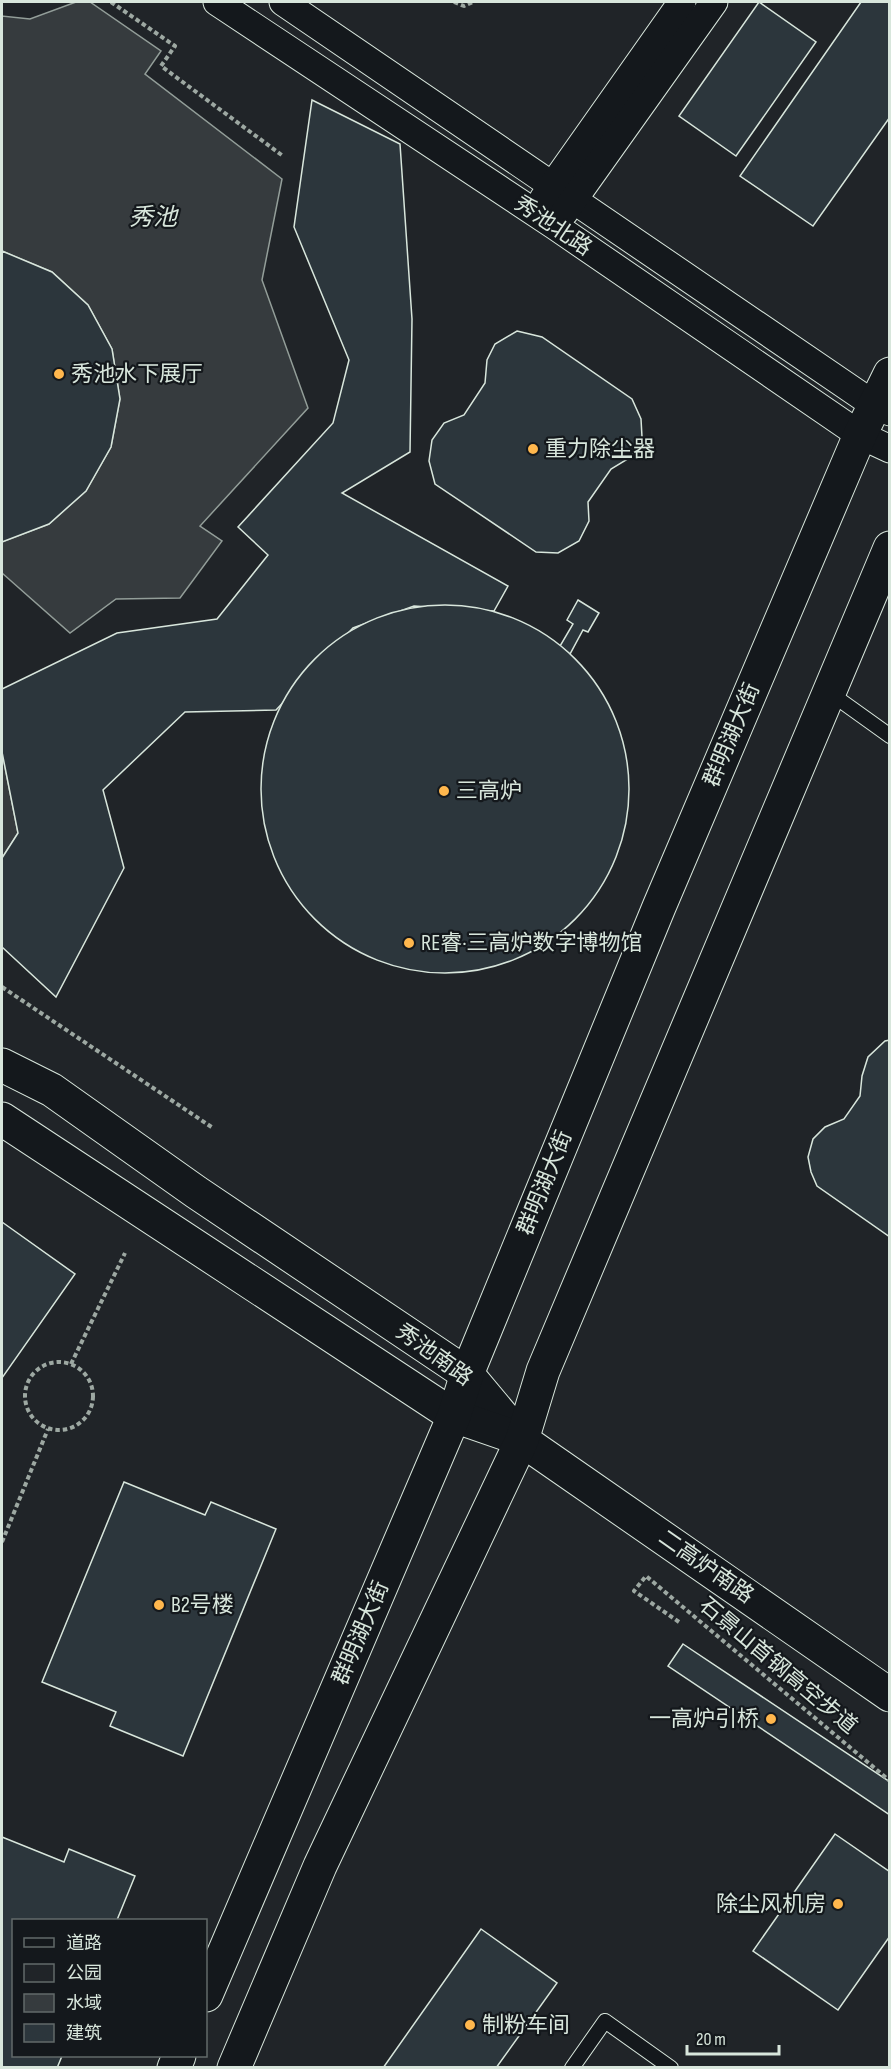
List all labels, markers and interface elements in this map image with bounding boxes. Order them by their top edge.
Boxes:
street label: 秀池北路 [509,190,597,262]
water label: 秀池 [129,203,179,232]
place label: 秀池水下展厅 [71,361,203,388]
marker: 秀池水下展厅 [52,367,66,381]
place label: 重力除尘器 [545,436,655,463]
marker: 重力除尘器 [526,442,540,456]
street label: 群明湖大街 [698,679,766,791]
place label: 三高炉 [456,778,522,805]
marker: 三高炉 [437,784,451,798]
place label: RE睿·三高炉数字博物馆 [421,930,643,957]
marker: RE睿·三高炉数字博物馆 [402,936,416,950]
street label: 群明湖大街 [512,1127,578,1239]
street label: 秀池南路 [390,1318,478,1392]
street label: 二高炉南路 [653,1524,759,1610]
street label: 群明湖大街 [327,1577,395,1689]
place label: B2号楼 [171,1592,234,1619]
street label: 石景山首钢高空步道 [693,1592,863,1740]
marker: B2号楼 [152,1598,166,1612]
place label: 一高炉引桥 [649,1706,759,1733]
marker: 一高炉引桥 [764,1712,778,1726]
place label: 除尘风机房 [716,1891,826,1918]
marker: 除尘风机房 [831,1897,845,1911]
legend [12,1919,207,2057]
text: 道路 [66,1933,102,1954]
text: 公园 [66,1963,102,1984]
text: 水域 [66,1993,102,2014]
place label: 制粉车间 [482,2012,570,2039]
marker: 制粉车间 [463,2018,477,2032]
scale bar [687,2018,778,2056]
text: 建筑 [66,2023,102,2044]
text: 20 m [696,2029,726,2050]

